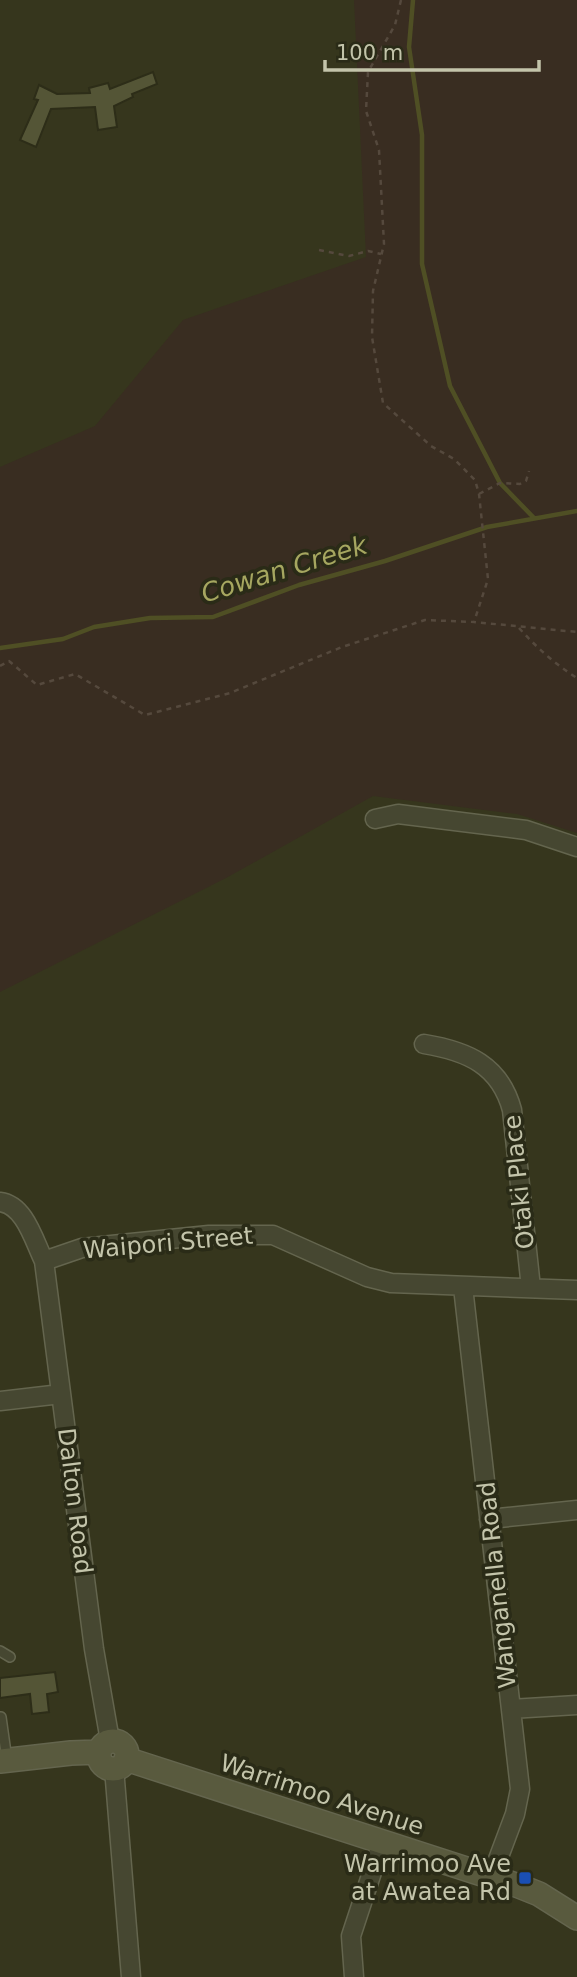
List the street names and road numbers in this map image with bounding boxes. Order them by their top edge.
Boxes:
street label: Otaki Place [498,1113,540,1251]
street label: Waipori Street [82,1222,254,1264]
street label: Dalton Road [52,1426,98,1576]
street label: Wanganella Road [472,1480,522,1690]
street label: Warrimoo Avenue [217,1749,427,1841]

